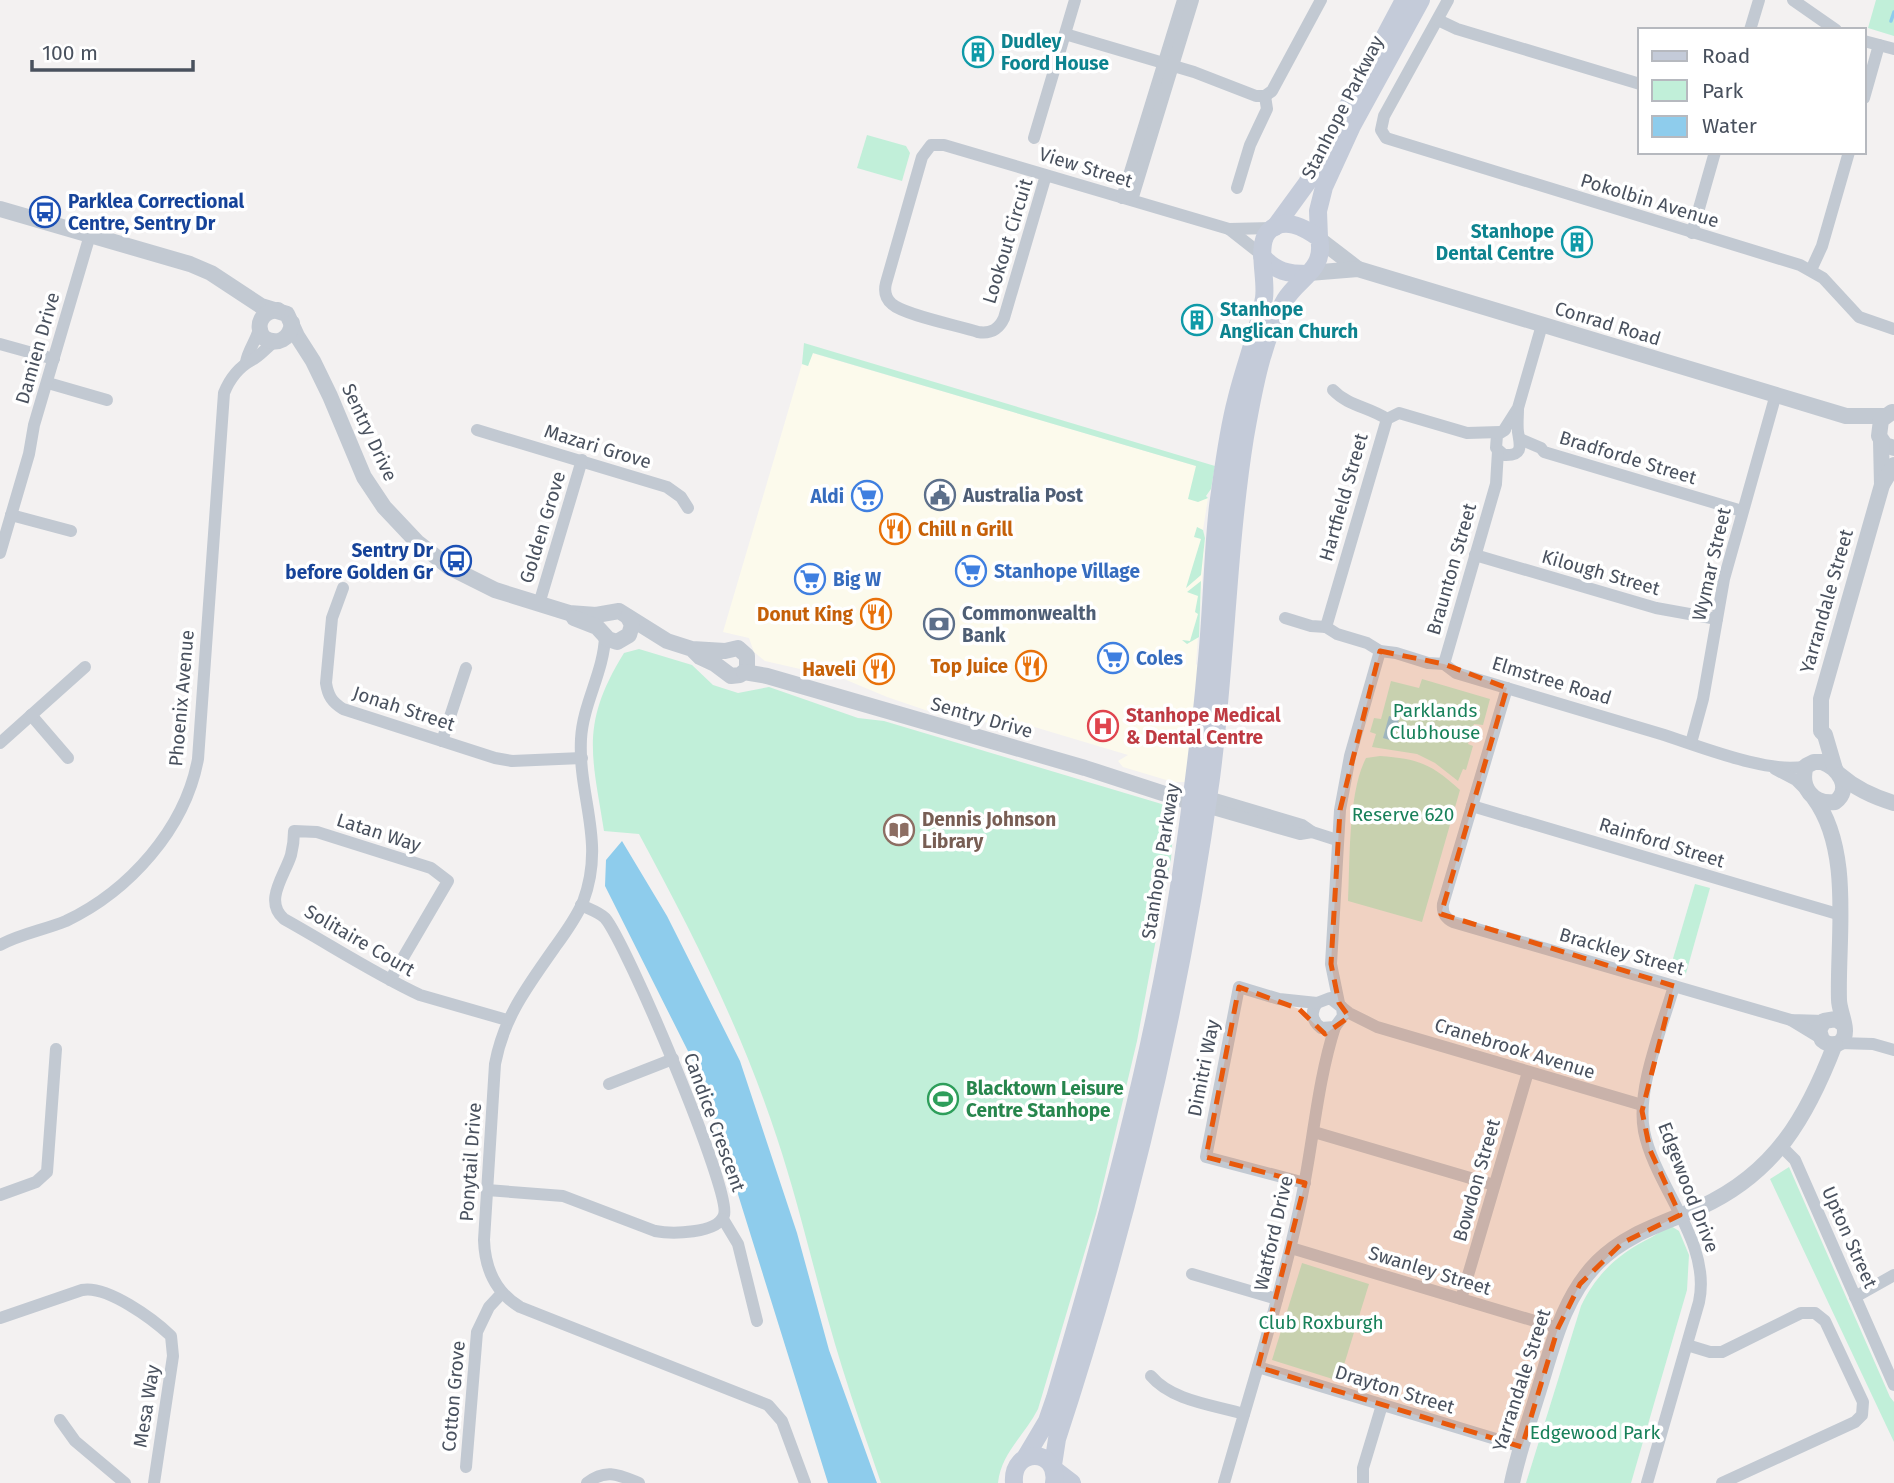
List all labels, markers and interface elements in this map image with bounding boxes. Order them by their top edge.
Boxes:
scale bar [32,28,192,72]
legend [1638,28,1866,154]
place label: Dudley Foord House [1001,30,1109,75]
street label: Stanhope Parkway [1296,31,1389,183]
building icon: Dudley Foord House [961,35,995,69]
text: 100 m [42,40,98,66]
text: Road [1702,43,1750,69]
text: Park [1702,78,1744,104]
text: Water [1702,113,1757,139]
street label: View Street [1036,142,1135,193]
street label: Pokolbin Avenue [1578,168,1722,232]
street label: Lookout Circuit [978,176,1037,307]
place label: Parklea Correctional Centre, Sentry Dr [68,190,245,235]
bus stop icon: Parklea Correctional Centre, Sentry Dr [28,195,62,229]
place label: Stanhope Dental Centre [1436,220,1554,265]
building icon: Stanhope Dental Centre [1560,225,1594,259]
street label: Damien Drive [11,290,64,407]
street label: Conrad Road [1552,296,1664,351]
place label: Stanhope Anglican Church [1219,298,1358,343]
building icon: Stanhope Anglican Church [1180,303,1214,337]
street label: Sentry Drive [337,380,402,485]
street label: Mazari Grove [542,419,654,474]
street label: Bradforde Street [1556,426,1699,489]
street label: Hartfield Street [1314,430,1373,564]
street label: Golden Grove [515,468,570,586]
public building icon: Australia Post [923,478,957,512]
supermarket icon: Aldi [850,479,884,513]
place label: Australia Post [962,484,1084,507]
place label: Aldi [809,485,844,508]
street label: Braunton Street [1422,500,1481,638]
street label: Wymar Street [1687,505,1736,623]
restaurant icon: Chill n Grill [878,512,912,546]
place label: Chill n Grill [918,518,1013,541]
street label: Yarrandale Street [1795,526,1858,676]
place label: Sentry Dr before Golden Gr [285,539,433,584]
bus stop icon: Sentry Dr before Golden Gr [439,544,473,578]
street label: Kilough Street [1539,545,1663,600]
supermarket icon: Stanhope Village [954,554,988,588]
place label: Stanhope Village [994,560,1140,583]
supermarket icon: Big W [793,562,827,596]
place label: Big W [833,568,881,591]
restaurant icon: Donut King [859,597,893,631]
place label: Commonwealth Bank [962,602,1097,647]
place label: Donut King [757,603,854,626]
bank icon: Commonwealth Bank [922,607,956,641]
street label: Phoenix Avenue [164,629,199,767]
supermarket icon: Coles [1096,641,1130,675]
place label: Coles [1136,647,1183,670]
restaurant icon: Top Juice [1014,649,1048,683]
street label: Elmstree Road [1489,651,1614,710]
restaurant icon: Haveli [862,652,896,686]
place label: Top Juice [930,655,1008,678]
place label: Haveli [802,658,856,681]
street label: Jonah Street [350,681,458,736]
street label: Sentry Drive [928,692,1035,743]
park label: Parklands Clubhouse [1390,699,1480,744]
place label: Stanhope Medical & Dental Centre [1126,704,1281,749]
hospital icon: Stanhope Medical & Dental Centre [1086,709,1120,743]
street label: Stanhope Parkway [1137,781,1184,941]
park label: Reserve 620 [1352,803,1454,826]
street label: Latan Way [334,808,425,857]
place label: Dennis Johnson Library [922,808,1056,853]
street label: Rainford Street [1596,812,1728,873]
library icon: Dennis Johnson Library [882,813,916,847]
street label: Solitaire Court [300,900,419,981]
street label: Brackley Street [1557,923,1687,980]
street label: Cranebrook Avenue [1432,1013,1598,1084]
street label: Dimitri Way [1183,1017,1224,1119]
street label: Candice Crescent [679,1050,750,1195]
place label: Blacktown Leisure Centre Stanhope [966,1077,1124,1122]
sports icon: Blacktown Leisure Centre Stanhope [926,1082,960,1116]
street label: Ponytail Drive [455,1102,486,1222]
street label: Bowdon Street [1448,1116,1505,1244]
street label: Edgewood Drive [1653,1119,1724,1256]
street label: Watford Drive [1249,1173,1298,1293]
street label: Upton Street [1817,1183,1882,1292]
street label: Swanley Street [1366,1241,1494,1300]
street label: Yarrandale Street [1488,1306,1555,1454]
park label: Club Roxburgh [1258,1311,1384,1334]
street label: Cotton Grove [437,1340,470,1453]
street label: Drayton Street [1332,1360,1457,1419]
street label: Mesa Way [129,1362,165,1449]
park label: Edgewood Park [1530,1421,1661,1444]

